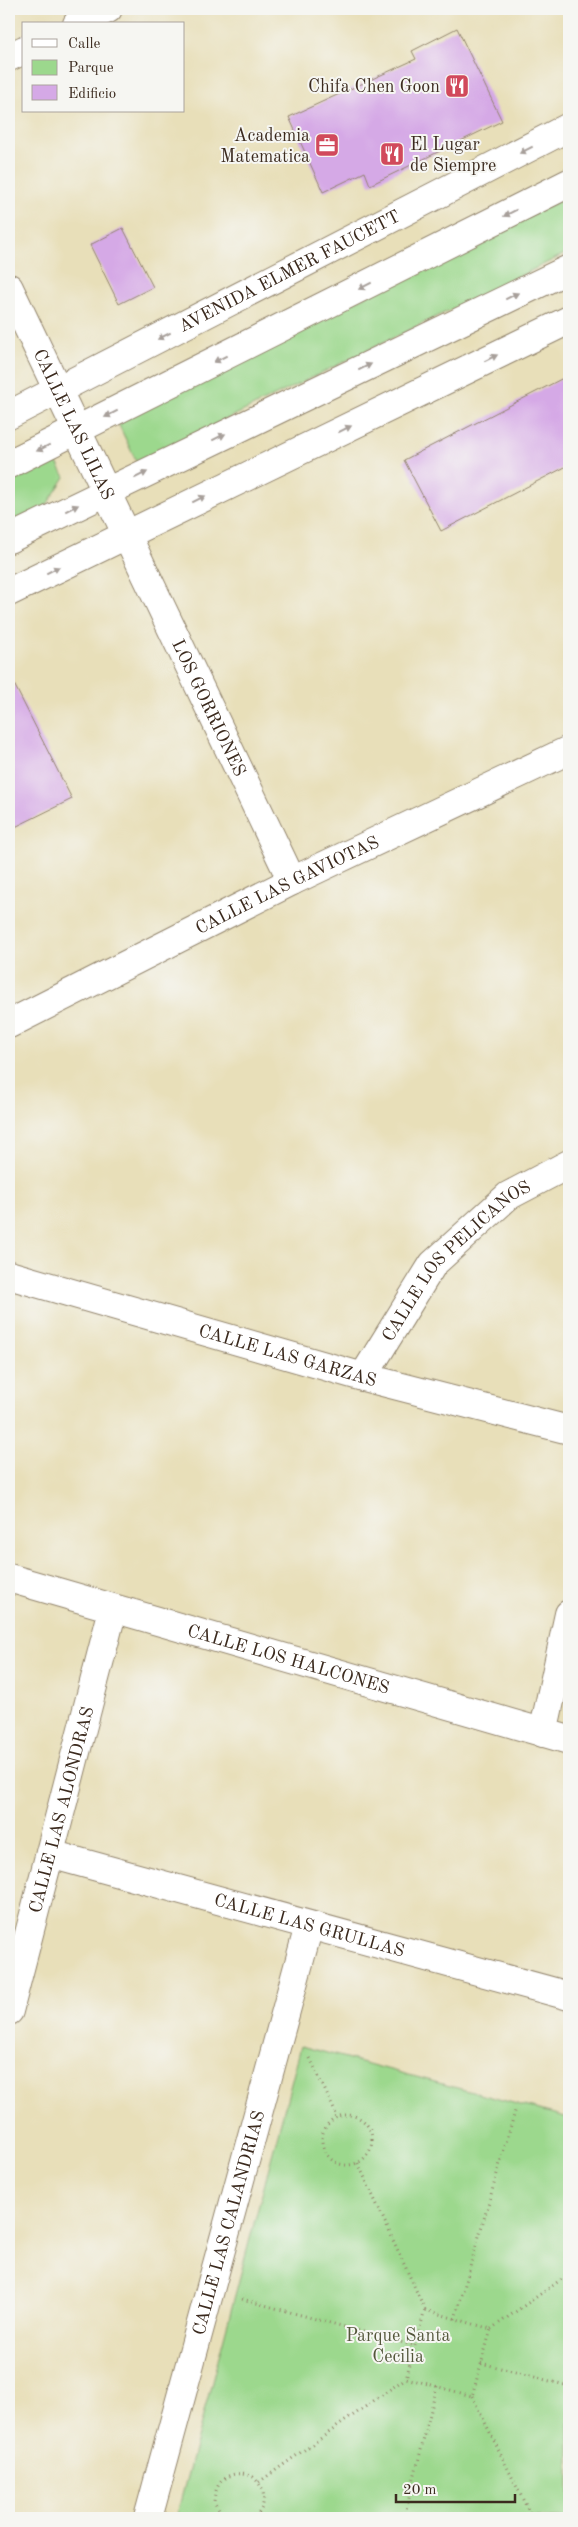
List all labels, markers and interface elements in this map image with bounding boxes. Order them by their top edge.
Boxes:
legend [22,22,185,112]
text: Calle [68,37,101,52]
text: Parque [68,61,114,76]
restaurant icon: Chifa Chen Goon [444,73,470,99]
place label: Chifa Chen Goon [308,78,440,96]
text: Edificio [68,87,116,102]
place label: Academia Matematica [220,127,310,166]
office icon: Academia Matematica [314,132,340,158]
place label: El Lugar de Siempre [410,136,496,175]
restaurant icon: El Lugar de Siempre [379,141,405,167]
one-way arrow [519,146,533,154]
street label: AVENIDA ELMER FAUCETT [176,207,403,336]
one-way arrow [503,209,517,217]
one-way arrow [358,282,372,290]
one-way arrow [505,292,519,300]
one-way arrow [156,332,171,340]
street label: CALLE LAS LILAS [30,347,117,503]
one-way arrow [484,353,498,361]
one-way arrow [213,355,227,363]
one-way arrow [358,362,372,370]
one-way arrow [104,410,118,418]
one-way arrow [338,424,352,432]
one-way arrow [212,433,226,441]
one-way arrow [36,444,50,452]
one-way arrow [133,470,148,479]
one-way arrow [192,495,206,503]
one-way arrow [65,503,80,512]
one-way arrow [45,566,60,575]
street label: LOS GORRIONES [168,637,249,779]
street label: CALLE LAS GAVIOTAS [193,833,382,938]
street label: CALLE LOS PELICANOS [379,1178,534,1345]
street label: CALLE LAS GARZAS [196,1322,378,1390]
street label: CALLE LOS HALCONES [185,1622,391,1698]
street label: CALLE LAS ALONDRAS [27,1705,97,1915]
street label: CALLE LAS GRULLAS [212,1891,407,1961]
street label: CALLE LAS CALANDRIAS [190,2109,268,2337]
park label: Parque Santa Cecilia [346,2327,450,2366]
scale bar [396,2472,514,2504]
text: 20 m [403,2483,437,2498]

